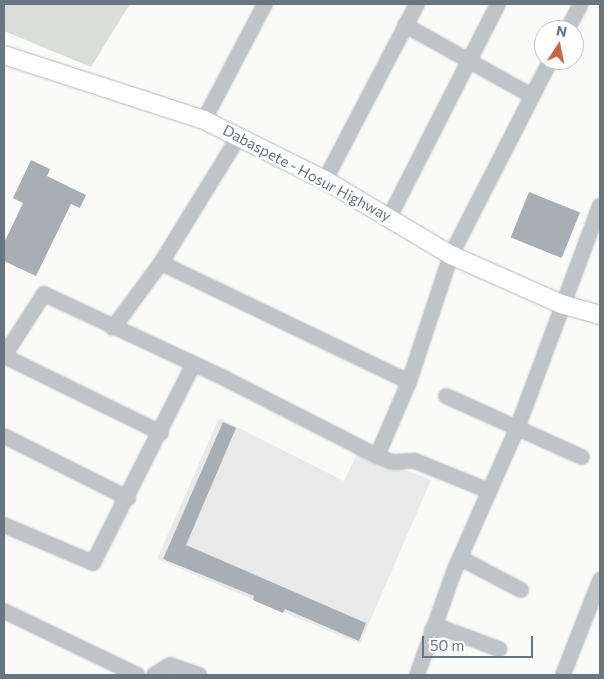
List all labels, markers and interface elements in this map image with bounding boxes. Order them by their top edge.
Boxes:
north arrow [534,20,584,70]
text: N [555,21,569,40]
street label: Dabaspete - Hosur Highway [220,121,394,225]
scale bar [424,626,535,658]
text: 50 m [430,636,464,654]

